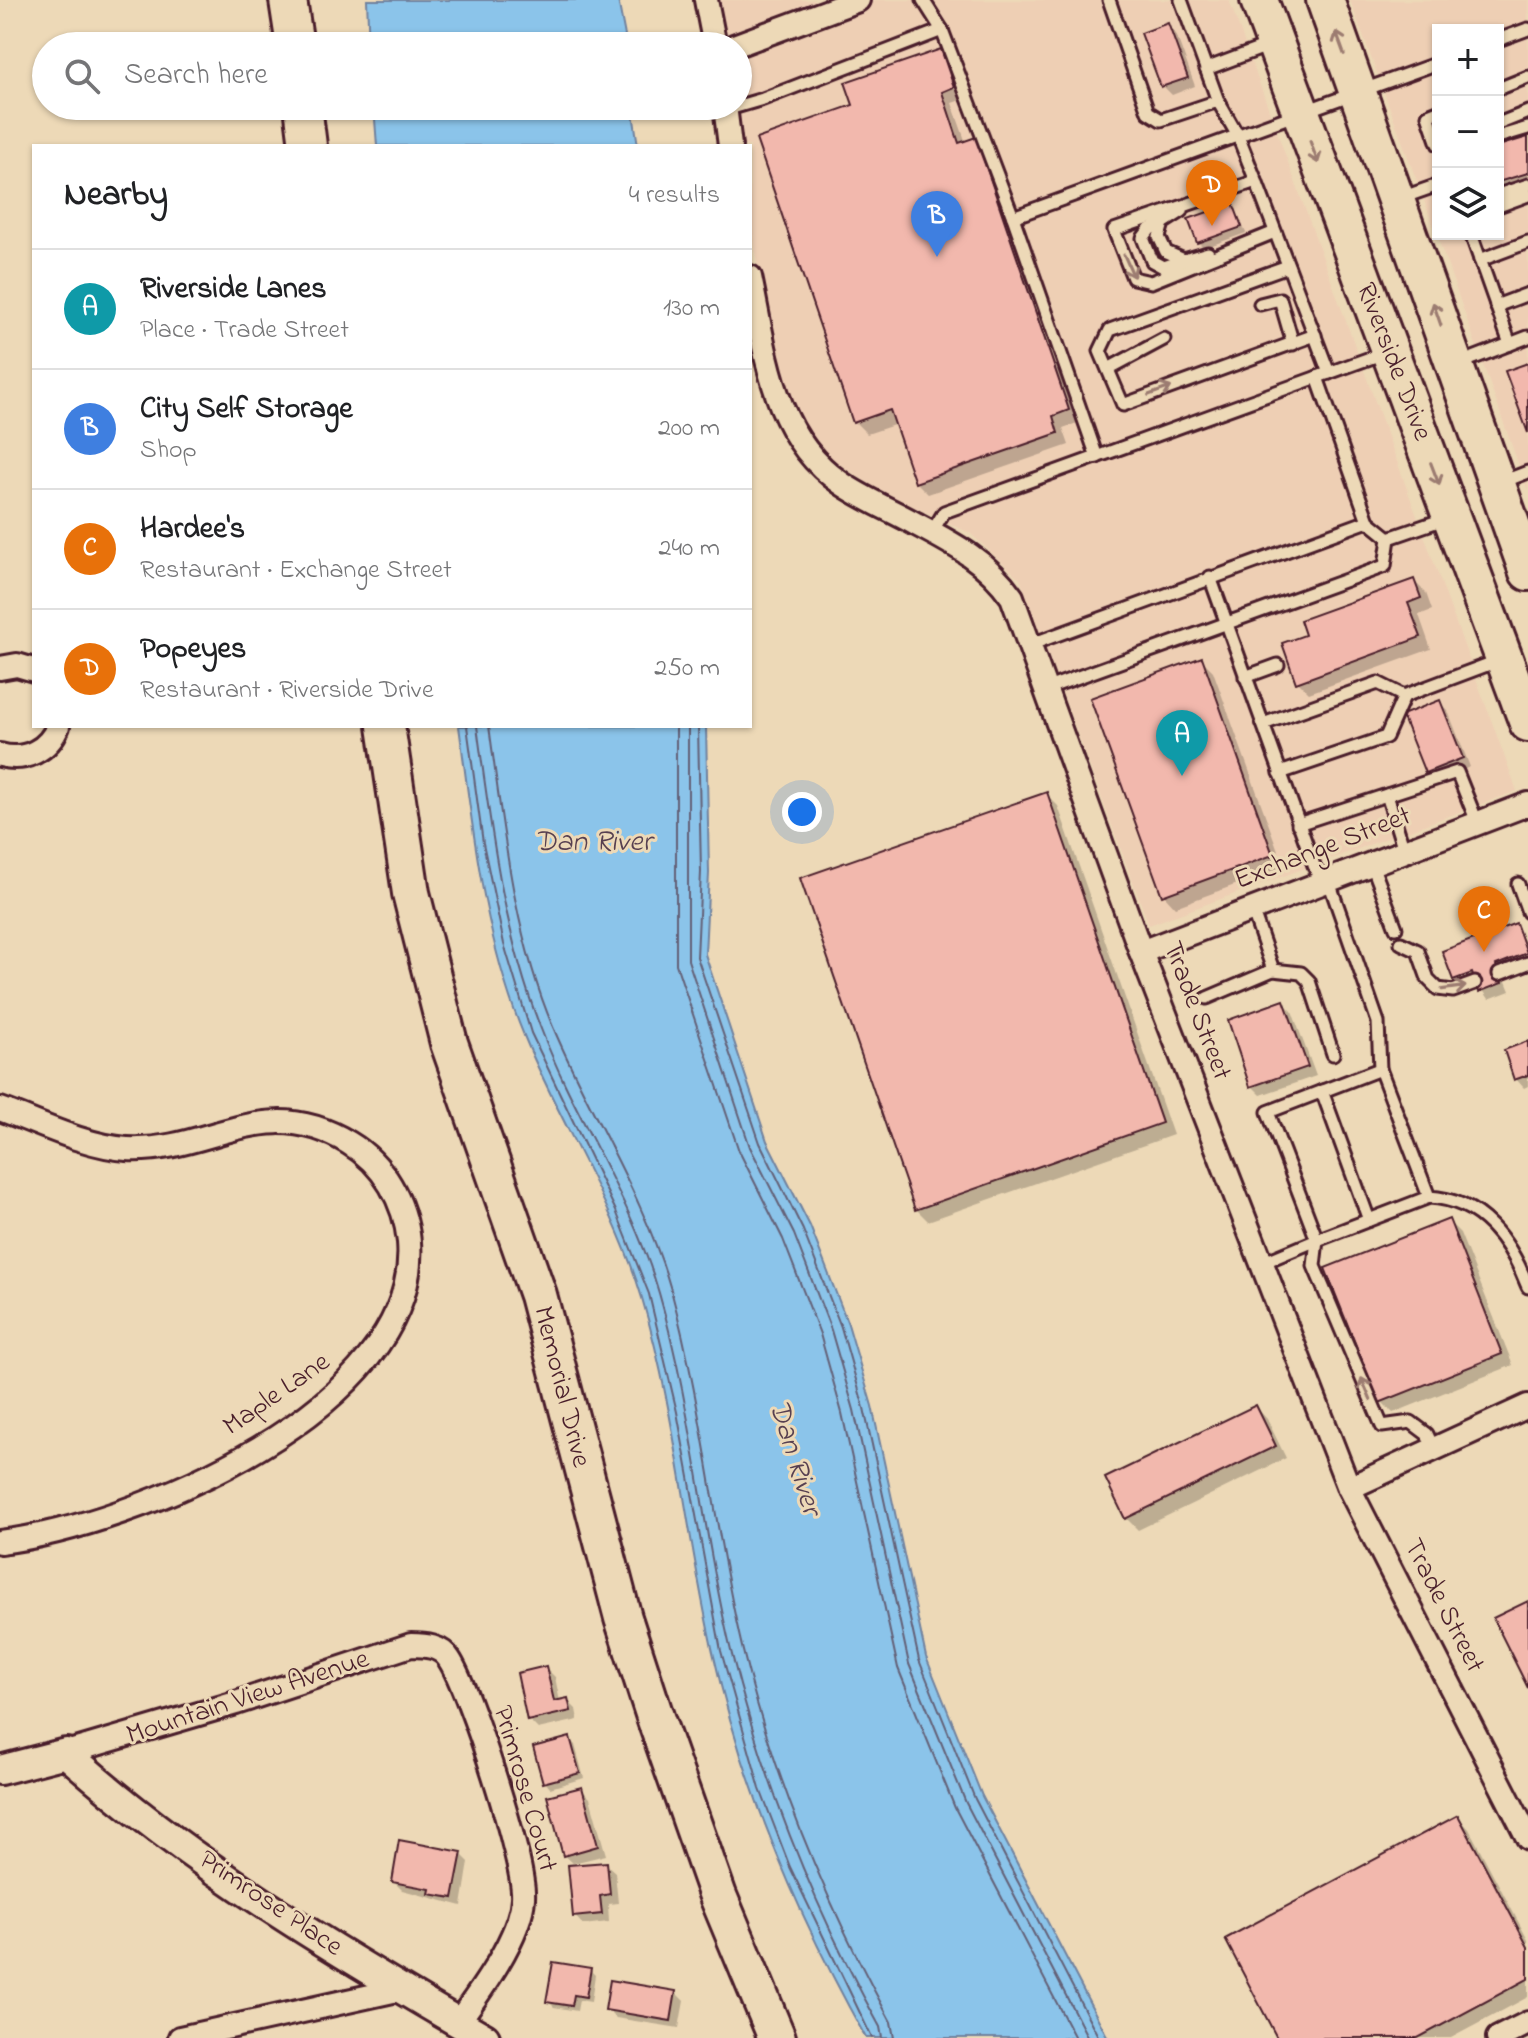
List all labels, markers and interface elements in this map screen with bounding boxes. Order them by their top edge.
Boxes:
map controls [1432,24,1504,240]
button: + [1432,24,1504,96]
one-way arrow [1332,31,1347,56]
search box [32,32,752,120]
icon: search [60,54,104,98]
text: Search here [124,54,268,98]
button: − [1432,96,1504,168]
one-way arrow [1308,140,1322,164]
pin: D [1186,160,1238,226]
button: layers [1432,168,1504,240]
text: Nearby [64,171,168,221]
text: 4 results [629,177,720,215]
pin: B [911,191,963,257]
one-way arrow [1122,254,1137,278]
text: Riverside Lanes [140,268,326,312]
street label: Riverside Drive [1344,277,1442,447]
text: A [82,290,98,328]
text: 130 m [663,290,720,328]
one-way arrow [1428,302,1443,327]
text: Place · Trade Street [140,312,349,350]
one-way arrow [1148,383,1172,397]
text: City Self Storage [140,388,353,432]
text: B [81,410,99,448]
text: 200 m [658,410,720,448]
text: Shop [140,432,197,470]
one-way arrow [1429,461,1443,486]
text: Hardee's [140,508,245,552]
text: C [83,530,97,568]
text: 240 m [658,530,720,568]
text: Restaurant · Exchange Street [140,552,452,590]
text: Popeyes [140,628,246,672]
text: D [80,650,100,688]
text: 250 m [654,650,720,688]
text: Restaurant · Riverside Drive [140,672,434,710]
pin: A [1156,710,1208,776]
your location [782,792,822,832]
street label: Exchange Street [1229,797,1417,901]
water label: Dan River [534,821,656,865]
pin: C [1458,886,1510,952]
street label: Trade Street [1151,936,1241,1086]
one-way arrow [1440,980,1466,995]
street label: Memorial Drive [521,1302,601,1472]
street label: Maple Lane [215,1343,339,1447]
one-way arrow [1358,1377,1373,1401]
water label: Dan River [756,1395,833,1524]
street label: Trade Street [1392,1532,1494,1680]
street label: Mountain View Avenue [121,1639,375,1757]
street label: Primrose Court [481,1701,567,1877]
street label: Primrose Place [190,1840,351,1968]

